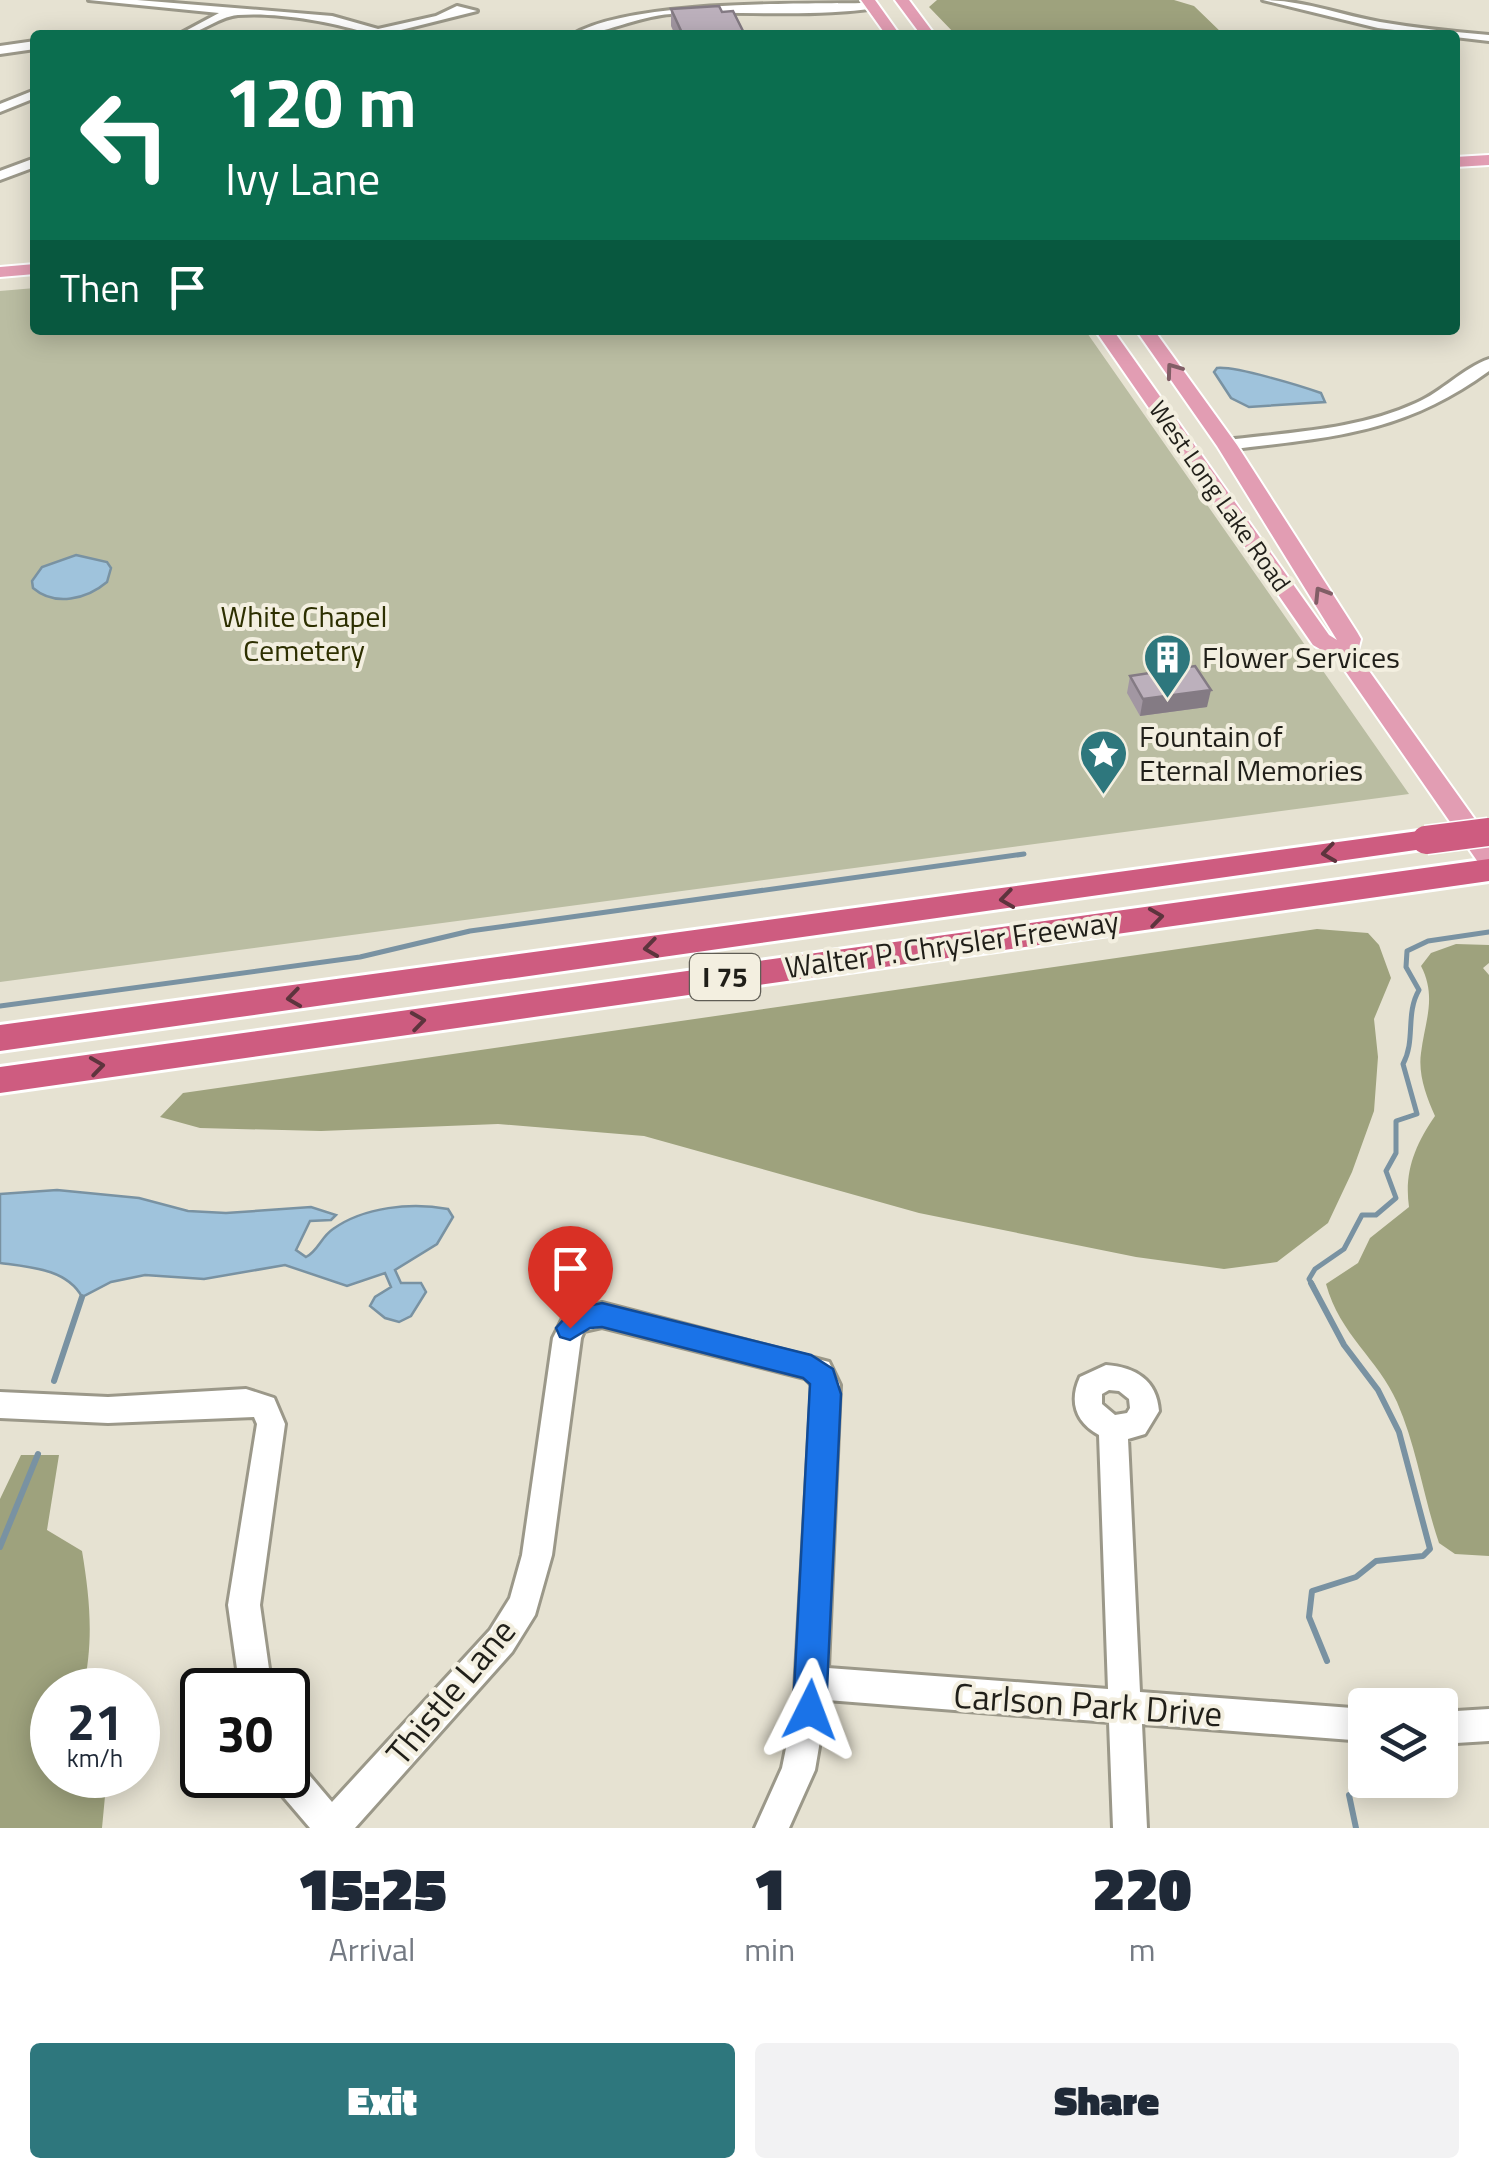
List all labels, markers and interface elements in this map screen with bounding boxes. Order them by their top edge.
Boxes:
text: 120 m [225,48,417,154]
icon: left [60,70,190,200]
text: Ivy Lane [225,144,380,212]
text: Then [60,259,140,317]
icon: arrive [160,260,215,315]
one-way arrow [1167,362,1185,381]
street label: West Long Lake Road [1140,393,1300,599]
one-way arrow [1314,587,1333,605]
park label: White Chapel Cemetery [221,593,387,673]
building icon: Flower Services [1141,632,1193,700]
place label: Flower Services [1202,634,1400,680]
place label: Fountain of Eternal Memories [1139,713,1363,793]
place icon: Fountain of Eternal Memories [1078,728,1130,796]
one-way arrow [1321,842,1337,863]
one-way arrow [999,887,1015,908]
street label: Walter P. Chrysler Freeway [782,898,1122,990]
one-way arrow [1148,907,1164,928]
one-way arrow [642,937,658,958]
road number: I 75 [690,954,760,1000]
one-way arrow [286,986,302,1007]
one-way arrow [410,1011,427,1032]
one-way arrow [88,1057,105,1078]
pin [528,1226,613,1329]
icon: arrive [543,1241,598,1296]
street label: Thistle Lane [372,1606,528,1777]
position arrow [758,1658,862,1762]
speed limit sign: 30 [180,1668,310,1798]
street label: Carlson Park Drive [952,1668,1224,1740]
text: 21 [67,1683,123,1759]
map controls [1348,1688,1458,1798]
button: layers [1348,1688,1458,1798]
text: km/h [67,1739,123,1777]
text: 15:25 [297,1842,447,1933]
text: 1 [753,1842,786,1933]
text: 220 [1093,1842,1192,1933]
text: Arrival [329,1925,415,1973]
text: min [744,1925,795,1973]
text: m [1129,1925,1155,1973]
button: Exit [30,2043,735,2158]
button: Share [755,2043,1459,2158]

